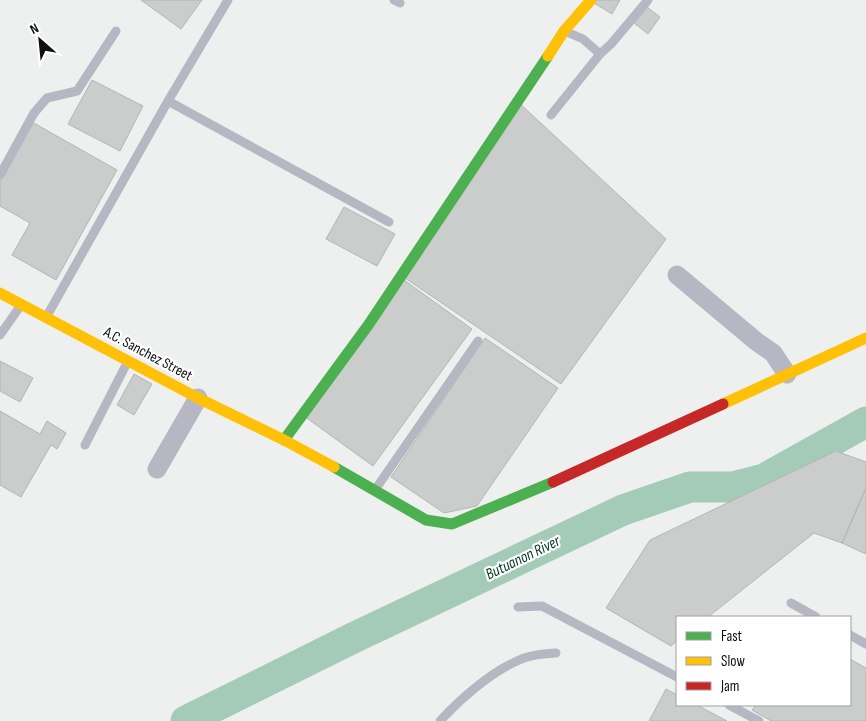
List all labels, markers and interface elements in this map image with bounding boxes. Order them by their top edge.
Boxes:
north arrow [15,15,65,65]
text: N [27,20,42,38]
street label: A.C. Sanchez Street [99,322,196,386]
water label: Butuanon River [483,532,564,584]
legend [676,616,851,706]
text: Fast [721,627,743,646]
text: Slow [721,652,745,671]
text: Jam [720,677,739,696]

